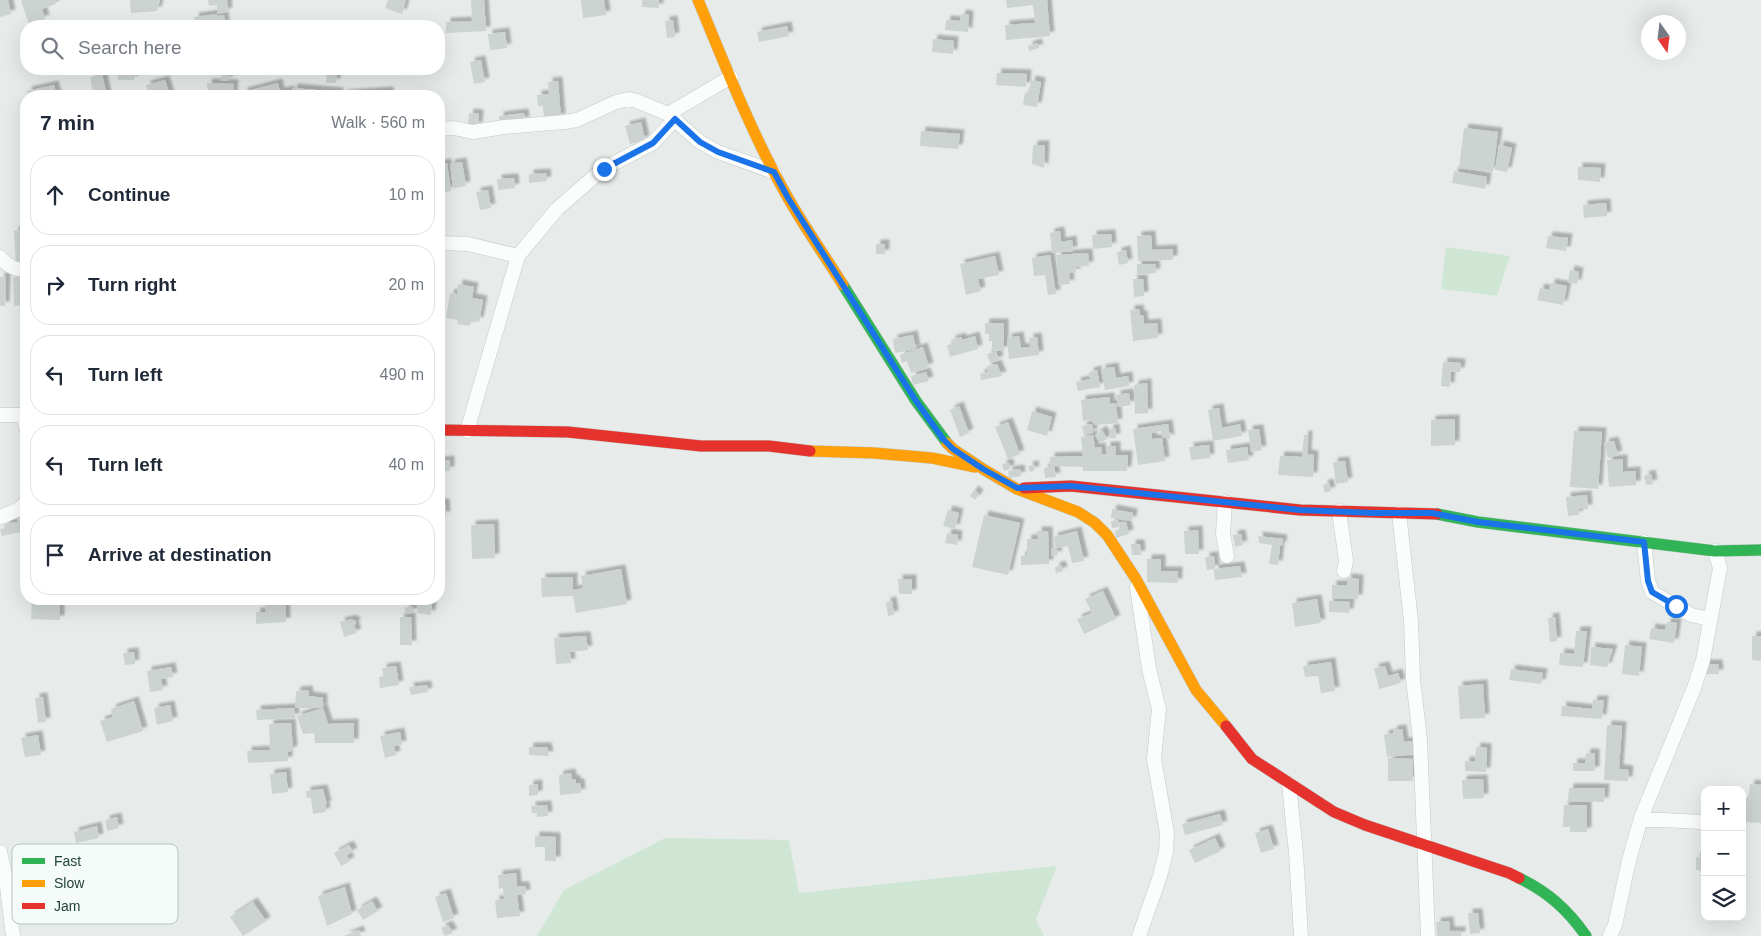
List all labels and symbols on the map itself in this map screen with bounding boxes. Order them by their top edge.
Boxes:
north arrow [1641,15,1686,60]
route end [593,158,616,181]
route start [1665,595,1688,618]
legend [12,844,178,924]
text: Fast [54,853,81,869]
text: Slow [54,875,85,891]
text: Jam [54,898,80,914]

